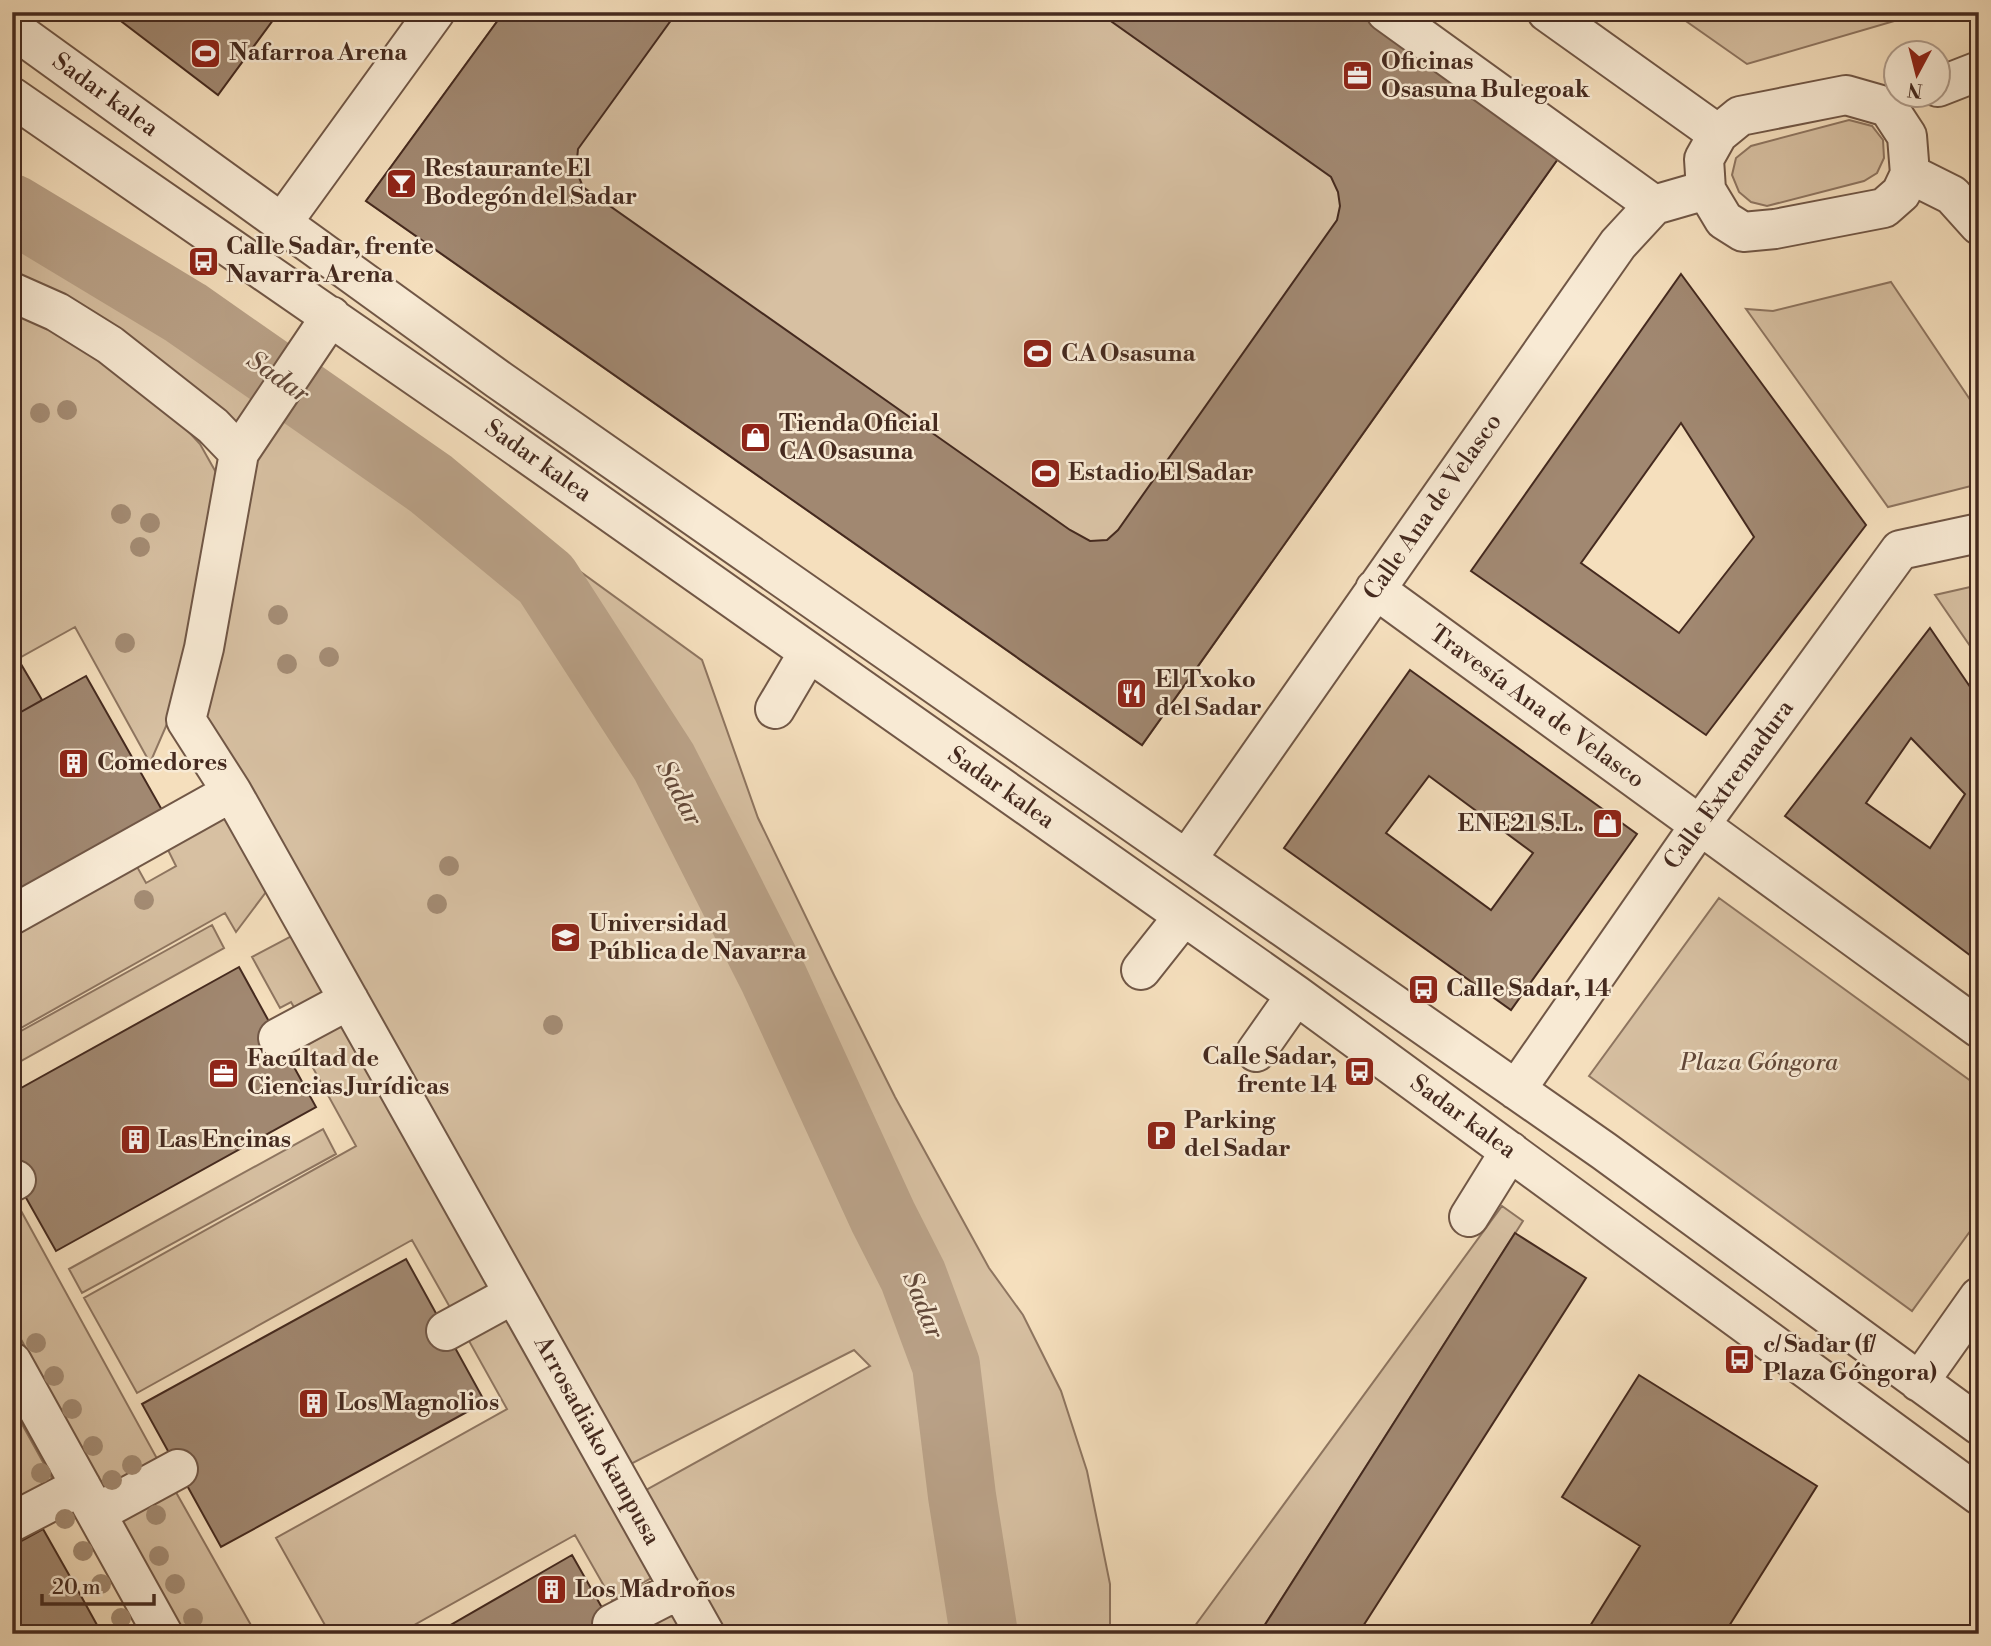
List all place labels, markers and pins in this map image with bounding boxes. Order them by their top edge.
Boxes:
sports icon: Nafarroa Arena [189,36,223,70]
place label: Nafarroa Arena [229,38,408,68]
place label: Oficinas Osasuna Bulegoak [1381,47,1591,105]
office icon: Oficinas Osasuna Bulegoak [1341,59,1375,93]
place label: Restaurante El Bodegón del Sadar [424,154,637,212]
bar icon: Restaurante El Bodegón del Sadar [384,166,418,200]
place label: Calle Sadar, frente Navarra Arena [226,232,434,290]
bus stop icon: Calle Sadar, frente Navarra Arena [186,244,220,278]
sports icon: CA Osasuna [1021,337,1055,371]
place label: CA Osasuna [1061,339,1196,369]
place label: Tienda Oficial CA Osasuna [779,409,939,467]
shop icon: Tienda Oficial CA Osasuna [739,421,773,455]
sports icon: Estadio El Sadar [1028,456,1062,490]
place label: Estadio El Sadar [1068,458,1254,488]
place label: El Txoko del Sadar [1155,665,1262,723]
restaurant icon: El Txoko del Sadar [1115,677,1149,711]
building icon: Comedores [57,746,91,780]
place label: Comedores [97,748,227,778]
shop icon: ENE21 S.L. [1590,807,1624,841]
place label: ENE21 S.L. [1458,809,1584,839]
place label: Universidad Pública de Navarra [589,909,808,967]
school or university icon: Universidad Pública de Navarra [549,921,583,955]
bus stop icon: Calle Sadar, 14 [1406,972,1440,1006]
place label: Calle Sadar, 14 [1446,974,1611,1004]
place label: Calle Sadar, frente 14 [1202,1042,1337,1100]
place label: Facultad de Ciencias Jurídicas [247,1044,449,1102]
bus stop icon: Calle Sadar, frente 14 [1343,1054,1377,1088]
office icon: Facultad de Ciencias Jurídicas [207,1056,241,1090]
place label: Parking del Sadar [1184,1106,1291,1164]
parking icon: Parking del Sadar [1144,1118,1178,1152]
building icon: Las Encinas [118,1123,152,1157]
place label: Las Encinas [158,1125,291,1155]
place label: c/ Sadar (f/ Plaza Góngora) [1763,1330,1937,1388]
bus stop icon: c/ Sadar (f/ Plaza Góngora) [1723,1342,1757,1376]
building icon: Los Magnolios [297,1386,331,1420]
place label: Los Magnolios [337,1388,499,1418]
building icon: Los Madroños [535,1573,569,1607]
place label: Los Madroños [575,1575,735,1605]

